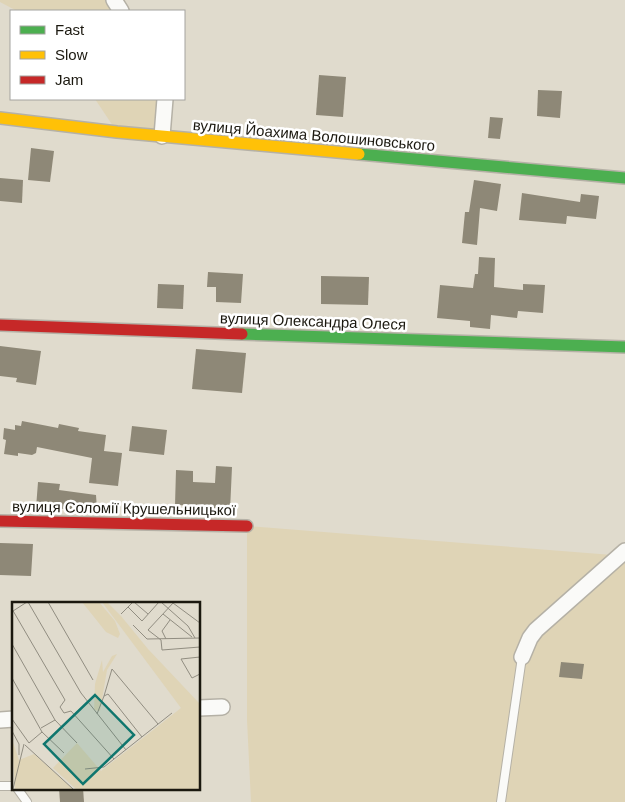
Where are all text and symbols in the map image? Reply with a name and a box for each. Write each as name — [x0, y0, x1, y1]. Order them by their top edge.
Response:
legend — [10, 10, 185, 100]
text: Fast — [55, 21, 85, 38]
text: Slow — [55, 46, 88, 63]
text: Jam — [55, 71, 83, 88]
street label: вулиця Йоахима Волошиновського — [192, 116, 436, 154]
street label: вулиця Олександра Олеся — [220, 309, 406, 333]
street label: вулиця Соломії Крушельницької — [12, 498, 237, 518]
inset map — [12, 602, 200, 790]

